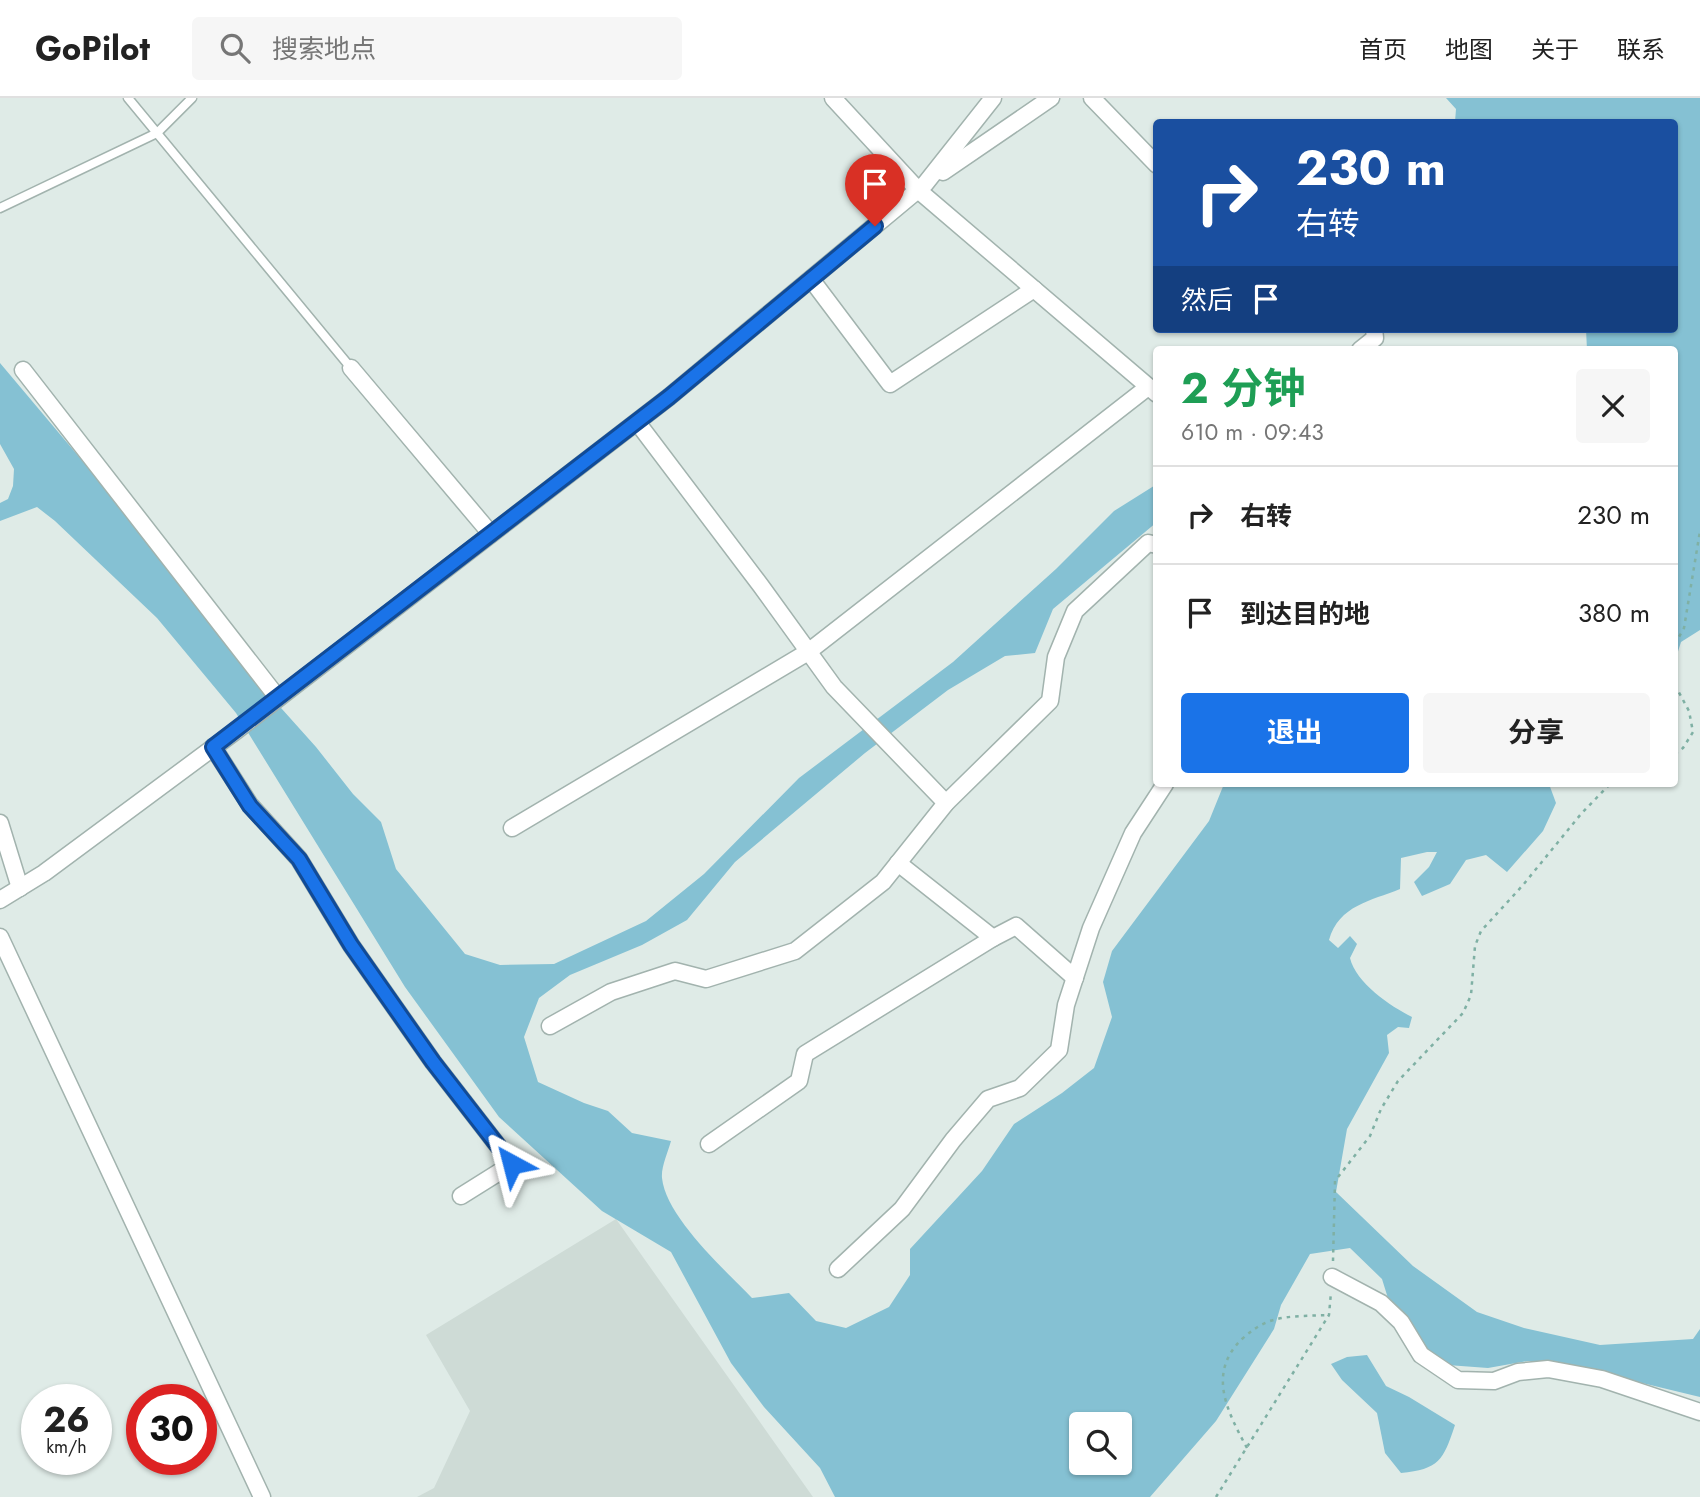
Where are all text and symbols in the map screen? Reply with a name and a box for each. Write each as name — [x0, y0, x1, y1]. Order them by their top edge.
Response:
search box — [192, 17, 682, 80]
text: GoPilot — [35, 25, 150, 72]
icon: search — [216, 29, 254, 67]
text: 搜索地点 — [272, 30, 376, 68]
text: 首页 — [1359, 32, 1407, 67]
text: 地图 — [1445, 32, 1493, 67]
text: 关于 — [1531, 32, 1579, 67]
text: 联系 — [1617, 32, 1665, 67]
text: 230 m — [1296, 133, 1446, 203]
icon: right — [1181, 147, 1272, 238]
pin — [845, 154, 905, 226]
icon: arrive — [856, 165, 894, 203]
text: 右转 — [1296, 201, 1360, 247]
icon: arrive — [1247, 280, 1285, 318]
text: 然后 — [1181, 281, 1233, 319]
text: 2 分钟 — [1181, 358, 1305, 419]
button: close — [1576, 369, 1650, 443]
text: 610 m · 09:43 — [1181, 415, 1324, 449]
icon: right — [1181, 496, 1219, 534]
text: 230 m — [1577, 496, 1650, 534]
text: 右转 — [1240, 497, 1292, 535]
icon: arrive — [1181, 594, 1219, 632]
text: 380 m — [1578, 594, 1650, 632]
text: 到达目的地 — [1240, 595, 1370, 633]
button: 退出 — [1181, 693, 1409, 773]
button: 分享 — [1423, 693, 1650, 773]
position arrow — [475, 1127, 549, 1201]
speed limit sign: 30 — [126, 1384, 217, 1475]
text: 26 — [43, 1395, 90, 1445]
map controls — [1069, 1412, 1132, 1475]
button: search — [1069, 1412, 1132, 1475]
text: km/h — [46, 1434, 87, 1460]

